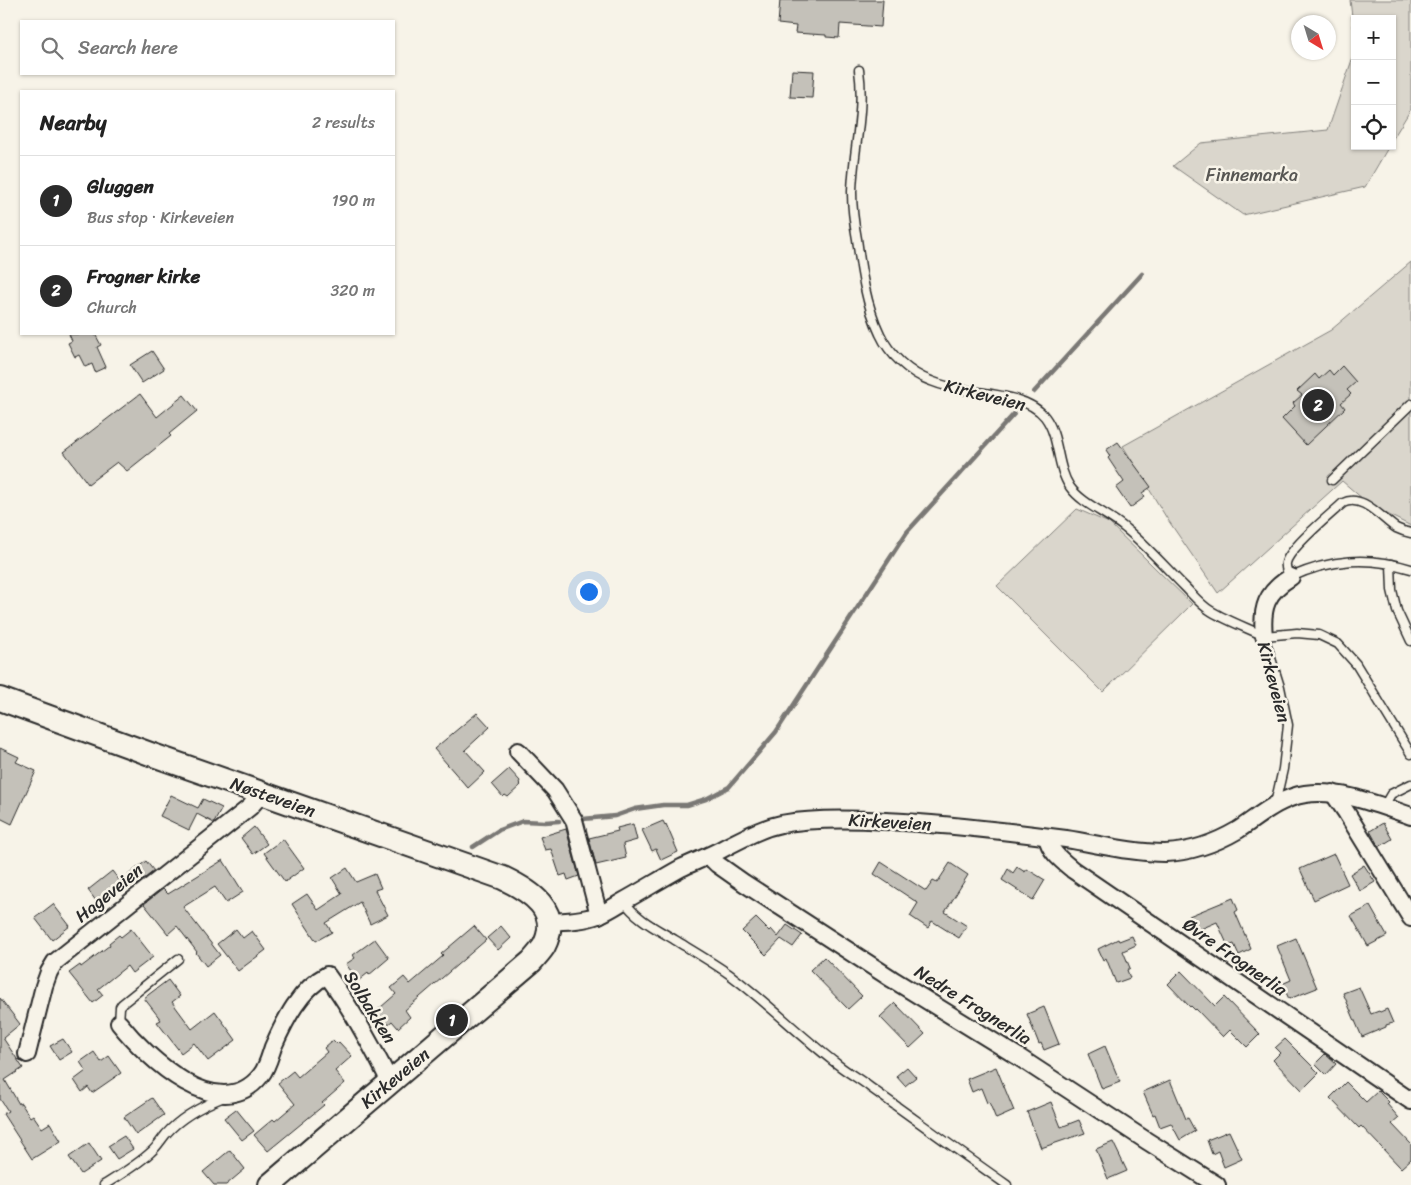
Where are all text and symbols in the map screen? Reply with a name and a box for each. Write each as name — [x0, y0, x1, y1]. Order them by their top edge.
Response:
north arrow — [1291, 15, 1336, 60]
map controls — [1351, 15, 1396, 150]
button: + — [1351, 15, 1396, 60]
search box — [20, 20, 395, 75]
text: Search here — [78, 31, 178, 64]
icon: search — [38, 34, 66, 62]
button: − — [1351, 60, 1396, 105]
text: Nearby — [40, 104, 106, 142]
button: locate — [1351, 105, 1396, 150]
text: 2 results — [312, 108, 375, 137]
park label: Finnemarka — [1206, 159, 1298, 191]
text: Gluggen — [87, 170, 154, 203]
text: 1 — [53, 186, 59, 215]
text: 190 m — [332, 186, 375, 215]
text: Bus stop · Kirkeveien — [87, 203, 234, 232]
text: Frogner kirke — [87, 260, 200, 293]
text: 2 — [51, 276, 61, 305]
text: 320 m — [330, 276, 375, 305]
text: Church — [87, 293, 137, 322]
street label: Kirkeveien — [941, 369, 1029, 421]
pin: 2 — [1302, 386, 1334, 424]
your location — [576, 579, 602, 605]
street label: Kirkeveien — [1248, 638, 1300, 727]
street label: Nøsteveien — [226, 767, 320, 827]
street label: Kirkeveien — [848, 804, 933, 840]
street label: Hageveien — [67, 855, 151, 931]
street label: Øvre Frognerlia — [1176, 909, 1295, 1006]
street label: Nedre Frognerlia — [908, 956, 1038, 1054]
street label: Solbakken — [335, 964, 405, 1050]
pin: 1 — [436, 1001, 468, 1039]
street label: Kirkeveien — [353, 1039, 437, 1117]

